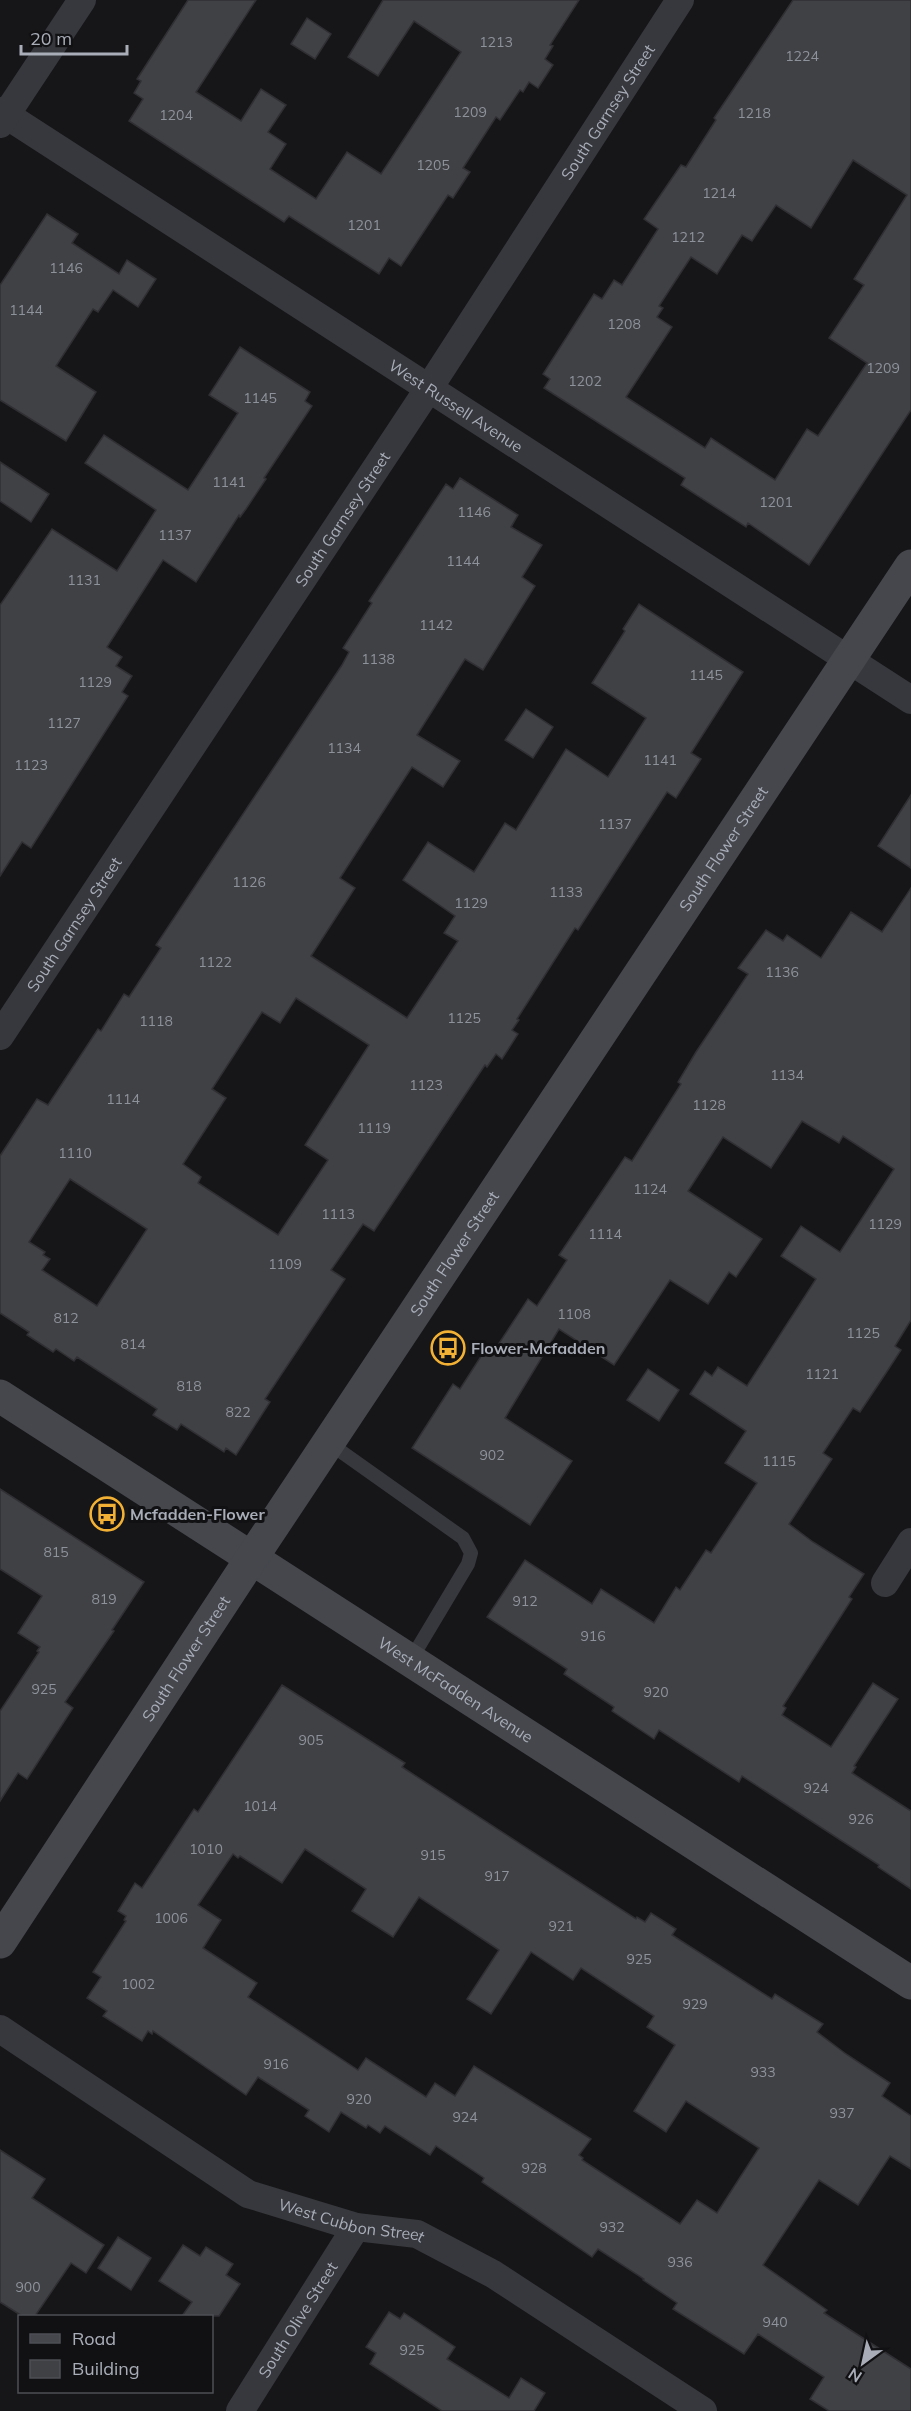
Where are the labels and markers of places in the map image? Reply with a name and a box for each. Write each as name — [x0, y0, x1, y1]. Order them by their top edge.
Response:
bus stop icon: Flower-Mcfadden — [430, 1330, 466, 1366]
place label: Flower-Mcfadden — [471, 1338, 605, 1358]
bus stop icon: Mcfadden-Flower — [89, 1496, 125, 1532]
place label: Mcfadden-Flower — [130, 1504, 265, 1524]

